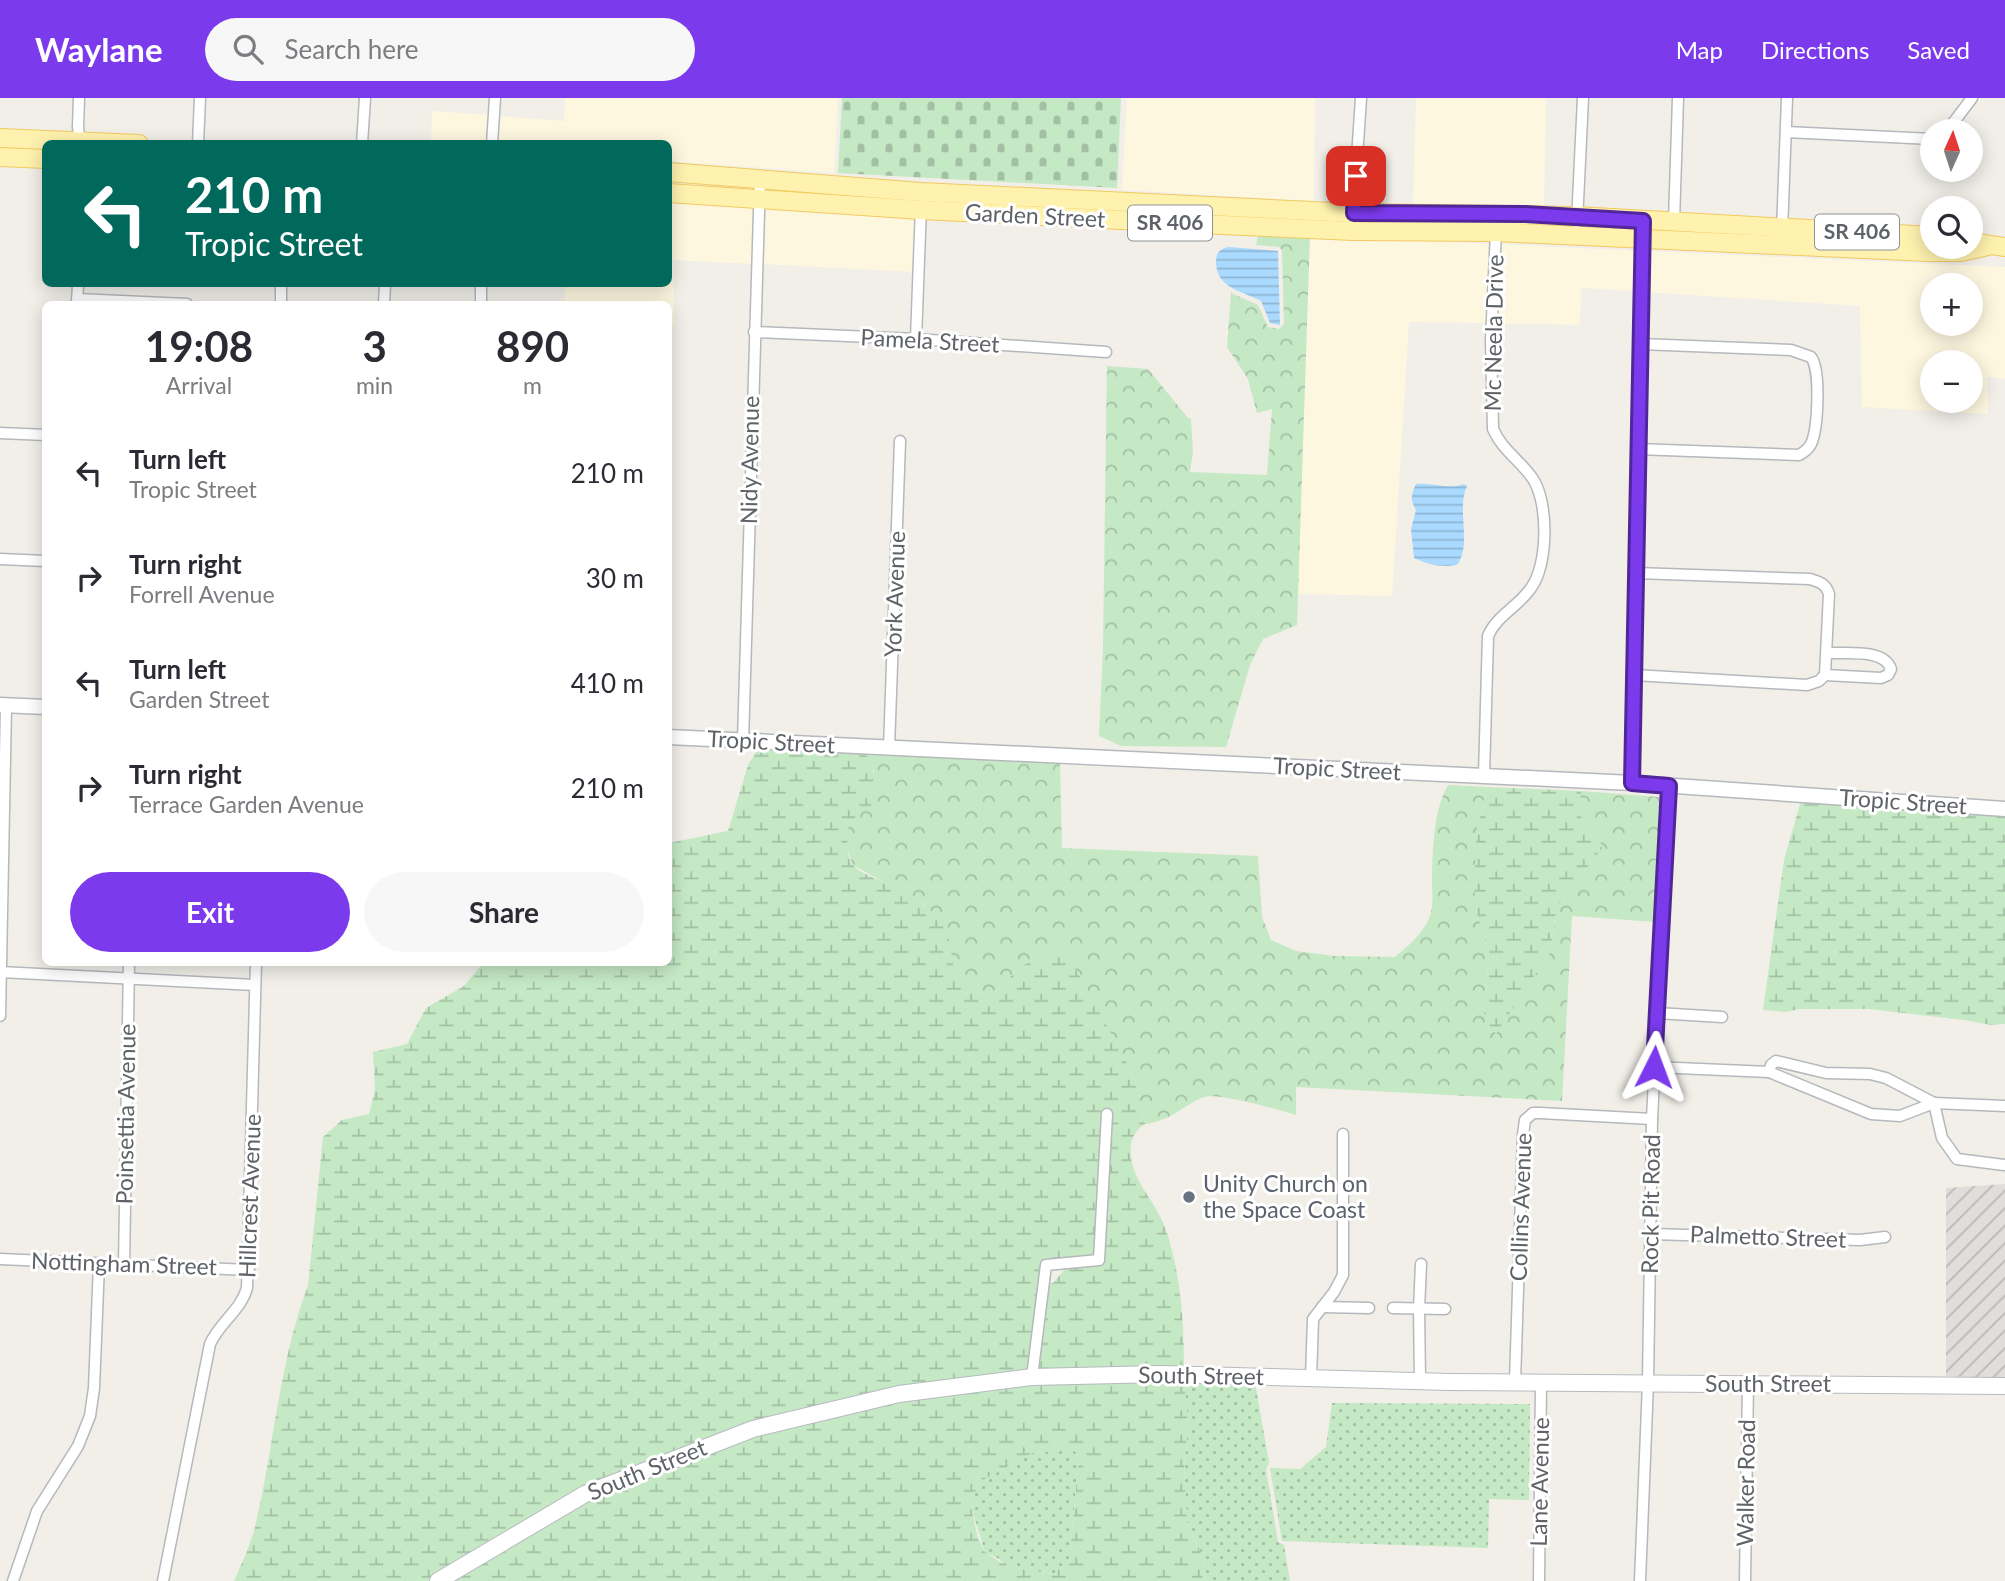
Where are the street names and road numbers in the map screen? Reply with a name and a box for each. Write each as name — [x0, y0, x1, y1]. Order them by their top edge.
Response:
street label: Garden Street — [964, 197, 1107, 233]
road number: SR 406 — [1128, 206, 1212, 240]
road number: SR 406 — [1815, 214, 1899, 250]
street label: Mc Neela Drive — [1478, 254, 1508, 412]
street label: Pamela Street — [860, 322, 1001, 358]
street label: Nidy Avenue — [734, 396, 764, 524]
street label: York Avenue — [878, 530, 910, 658]
street label: Tropic Street — [706, 724, 836, 758]
street label: Tropic Street — [1272, 751, 1402, 785]
street label: Tropic Street — [1838, 783, 1969, 819]
street label: Poinsettia Avenue — [109, 1023, 141, 1205]
street label: Hillcrest Avenue — [232, 1113, 266, 1279]
street label: Collins Avenue — [1503, 1132, 1537, 1282]
street label: Rock Pit Road — [1635, 1134, 1665, 1274]
street label: Palmetto Street — [1689, 1219, 1847, 1253]
street label: Nottingham Street — [31, 1246, 218, 1280]
street label: South Street — [1138, 1360, 1265, 1390]
street label: South Street — [1705, 1369, 1832, 1397]
street label: Lane Avenue — [1524, 1417, 1554, 1547]
street label: Walker Road — [1730, 1419, 1760, 1547]
street label: South Street — [583, 1432, 711, 1506]

